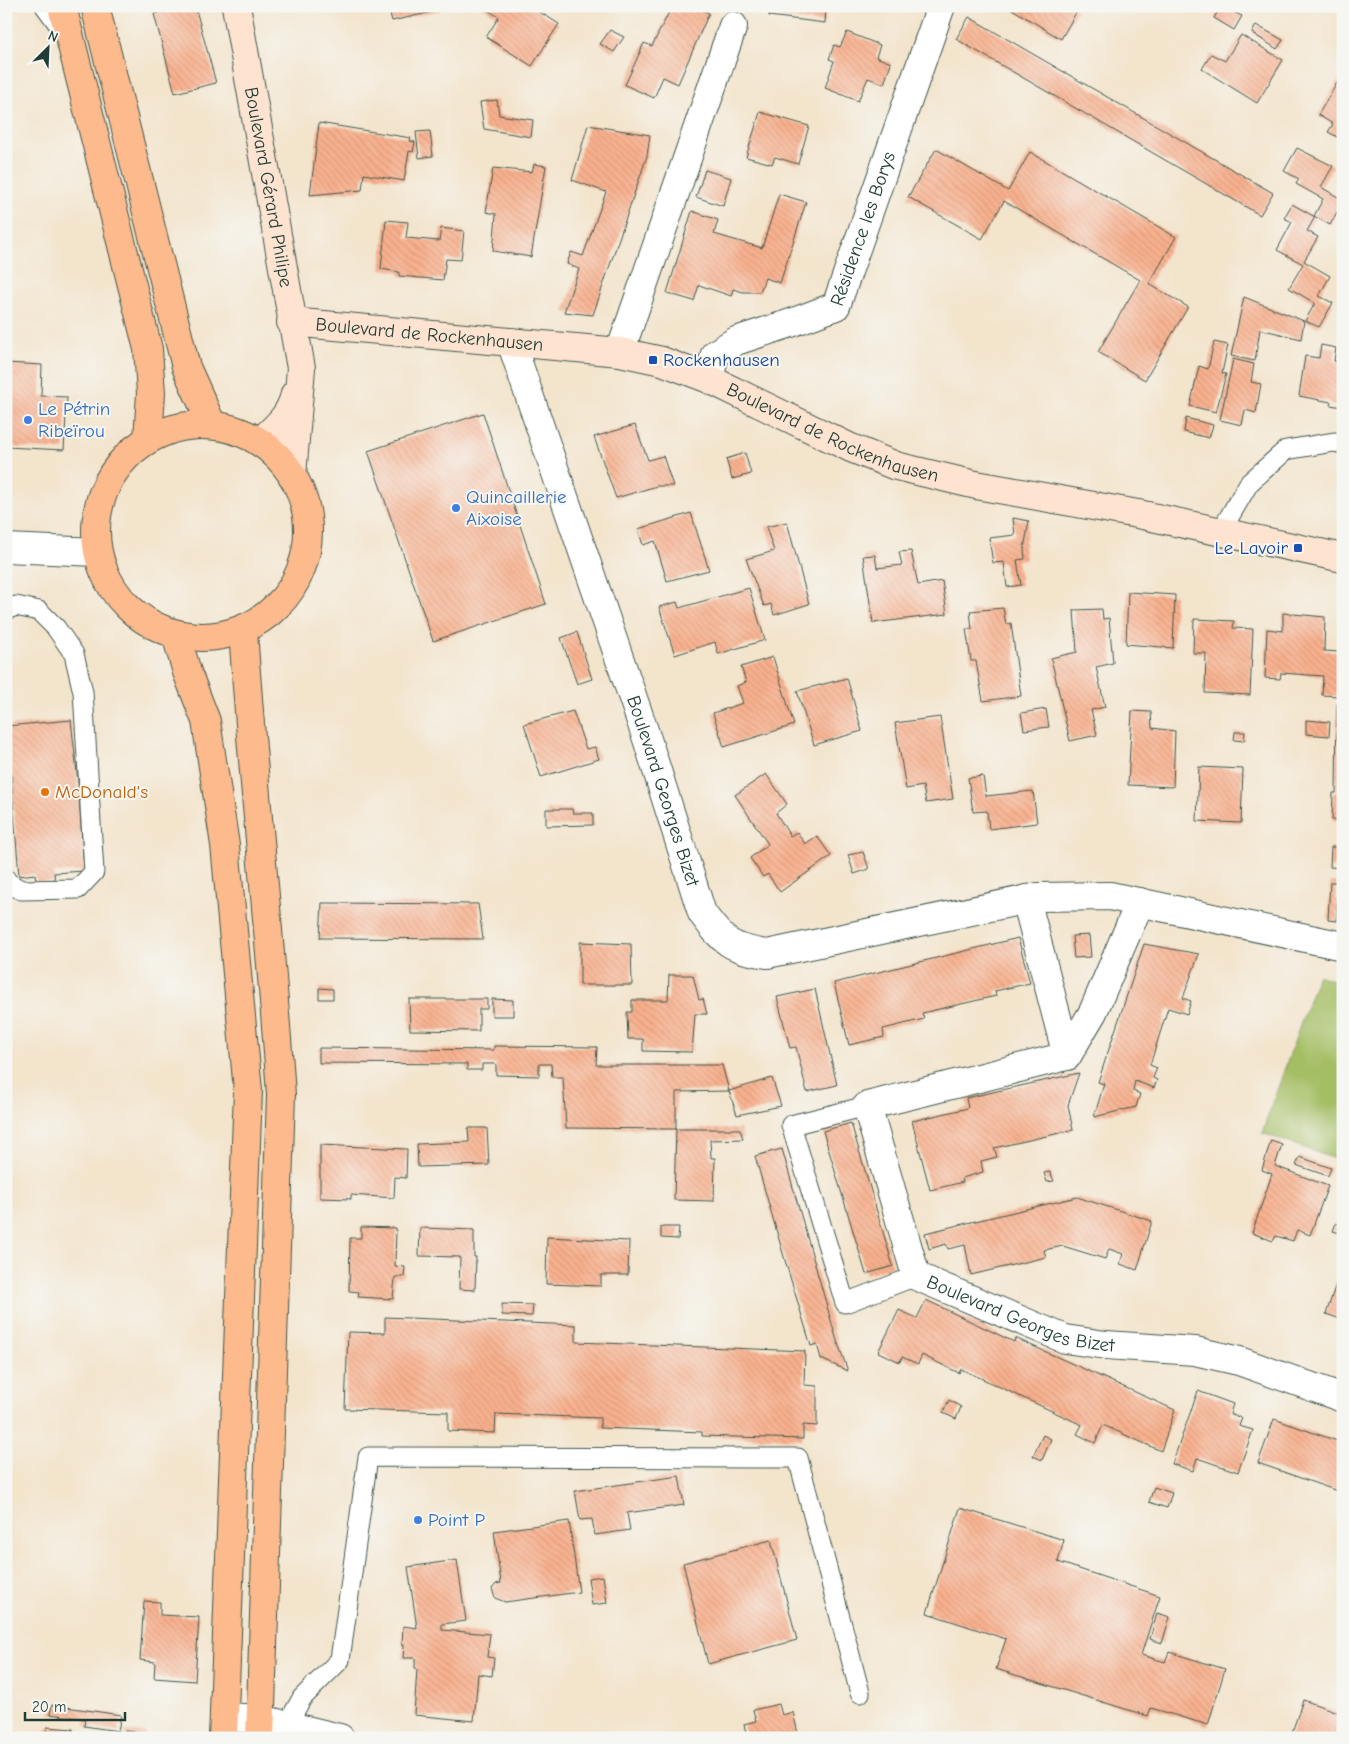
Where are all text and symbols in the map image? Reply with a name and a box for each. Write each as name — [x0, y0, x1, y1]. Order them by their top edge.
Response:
north arrow — [22, 22, 72, 72]
text: N — [45, 27, 61, 46]
street label: Boulevard Gérard Philipe — [240, 85, 297, 289]
street label: Résidence les Borys — [826, 149, 900, 309]
street label: Boulevard de Rockenhausen — [314, 313, 544, 356]
place label: Rockenhausen — [663, 349, 780, 371]
marker: Rockenhausen — [647, 354, 659, 366]
street label: Boulevard de Rockenhausen — [723, 378, 941, 487]
place label: Le Pétrin Ribeïrou — [38, 398, 110, 442]
marker: Le Pétrin Ribeïrou — [22, 414, 34, 426]
place label: Quincaillerie Aixoise — [466, 486, 566, 530]
marker: Quincaillerie Aixoise — [450, 502, 462, 514]
place label: Le Lavoir — [1215, 537, 1288, 559]
marker: Le Lavoir — [1292, 542, 1304, 554]
street label: Boulevard Georges Bizet — [622, 693, 704, 890]
place label: McDonald's — [55, 781, 148, 803]
marker: McDonald's — [39, 786, 51, 798]
street label: Boulevard Georges Bizet — [923, 1271, 1116, 1357]
place label: Point P — [428, 1509, 485, 1531]
marker: Point P — [412, 1514, 424, 1526]
scale bar — [25, 1689, 125, 1721]
text: 20 m — [32, 1698, 66, 1716]

